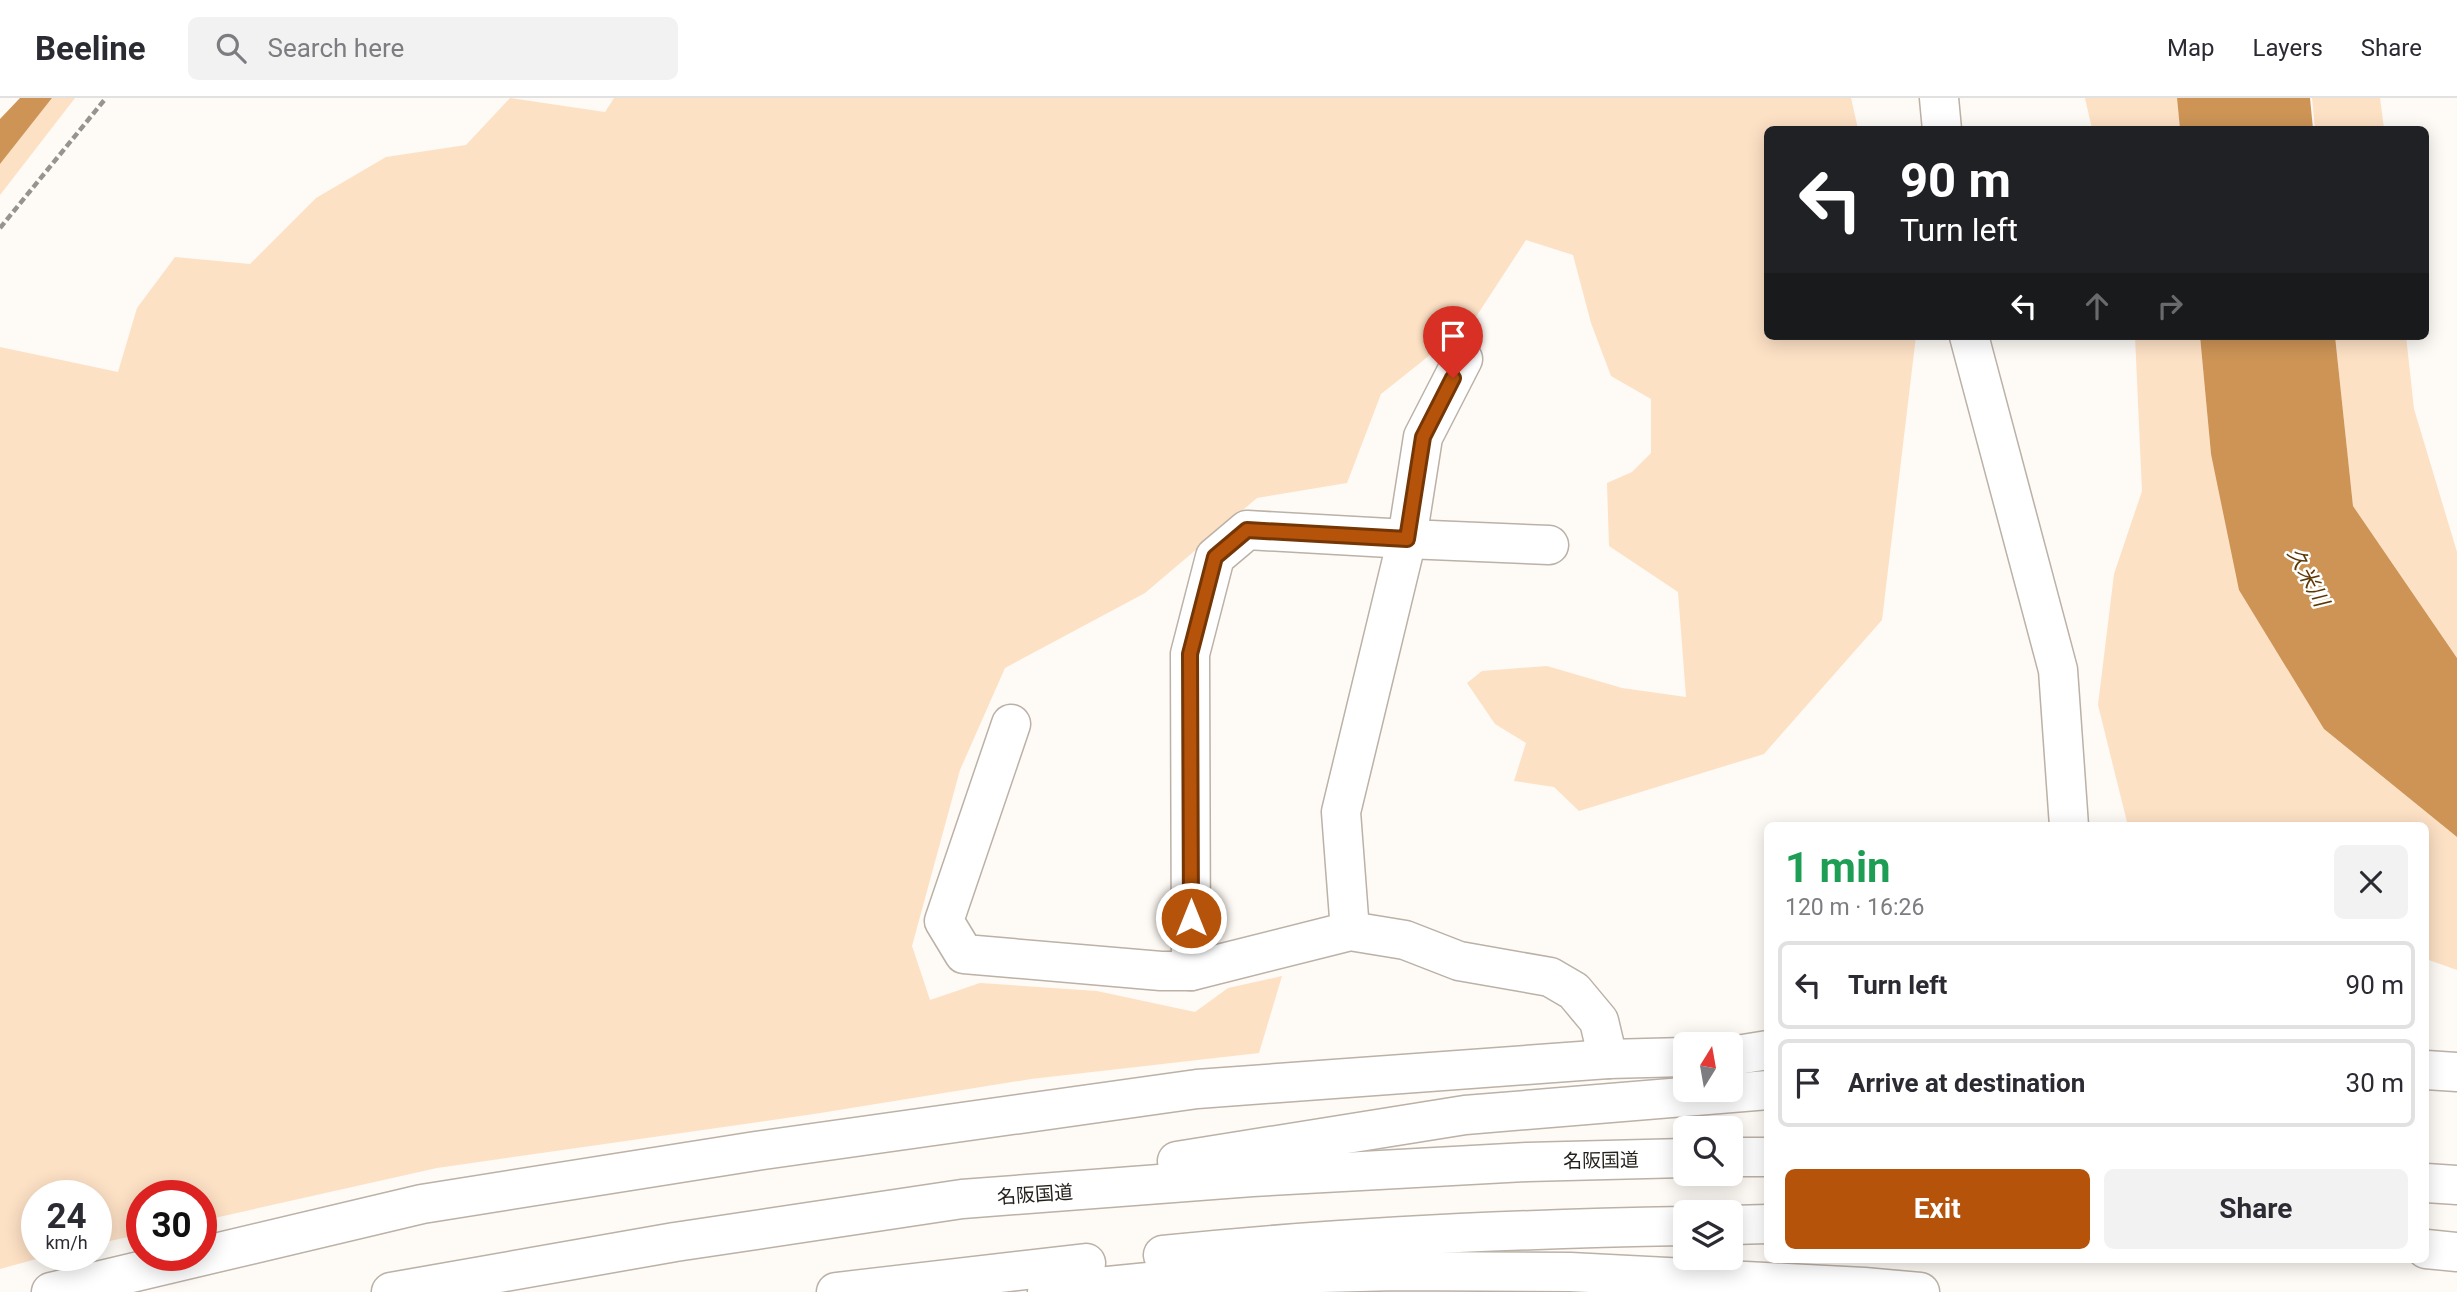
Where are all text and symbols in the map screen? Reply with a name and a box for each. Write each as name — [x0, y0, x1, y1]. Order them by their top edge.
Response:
search box — [188, 17, 678, 80]
text: Beeline — [35, 29, 146, 68]
icon: search — [212, 29, 250, 67]
text: Search here — [268, 33, 404, 63]
text: Map — [2167, 34, 2215, 62]
text: Layers — [2253, 34, 2323, 62]
text: Share — [2361, 34, 2422, 62]
text: 90 m — [1900, 152, 2011, 209]
icon: left — [1785, 154, 1876, 245]
text: Turn left — [1900, 211, 2018, 249]
icon: left — [2005, 287, 2043, 325]
icon: ahead — [2078, 287, 2116, 325]
icon: right — [2151, 287, 2189, 325]
pin — [1423, 306, 1483, 378]
icon: arrive — [1434, 317, 1472, 355]
water label: 久米川 — [2283, 544, 2334, 612]
text: 1 min — [1785, 843, 1891, 892]
button: close — [2334, 845, 2408, 919]
position arrow — [1154, 881, 1228, 955]
text: 120 m · 16:26 — [1785, 894, 1924, 921]
icon: left — [1789, 966, 1827, 1004]
text: Turn left — [1848, 970, 1947, 1000]
text: 90 m — [2346, 970, 2404, 1000]
north arrow — [1673, 1032, 1743, 1102]
map controls — [1673, 1032, 1743, 1270]
icon: arrive — [1789, 1064, 1827, 1102]
text: Arrive at destination — [1848, 1068, 2085, 1098]
text: 30 m — [2346, 1068, 2404, 1098]
button: search — [1673, 1116, 1743, 1186]
street label: 名阪国道 — [1563, 1148, 1639, 1173]
button: Exit — [1785, 1169, 2090, 1249]
button: Share — [2104, 1169, 2408, 1249]
speed limit sign: 30 — [126, 1180, 217, 1271]
street label: 名阪国道 — [996, 1180, 1074, 1209]
text: 24 — [46, 1196, 87, 1237]
button: layers — [1673, 1200, 1743, 1270]
text: km/h — [45, 1232, 88, 1253]

